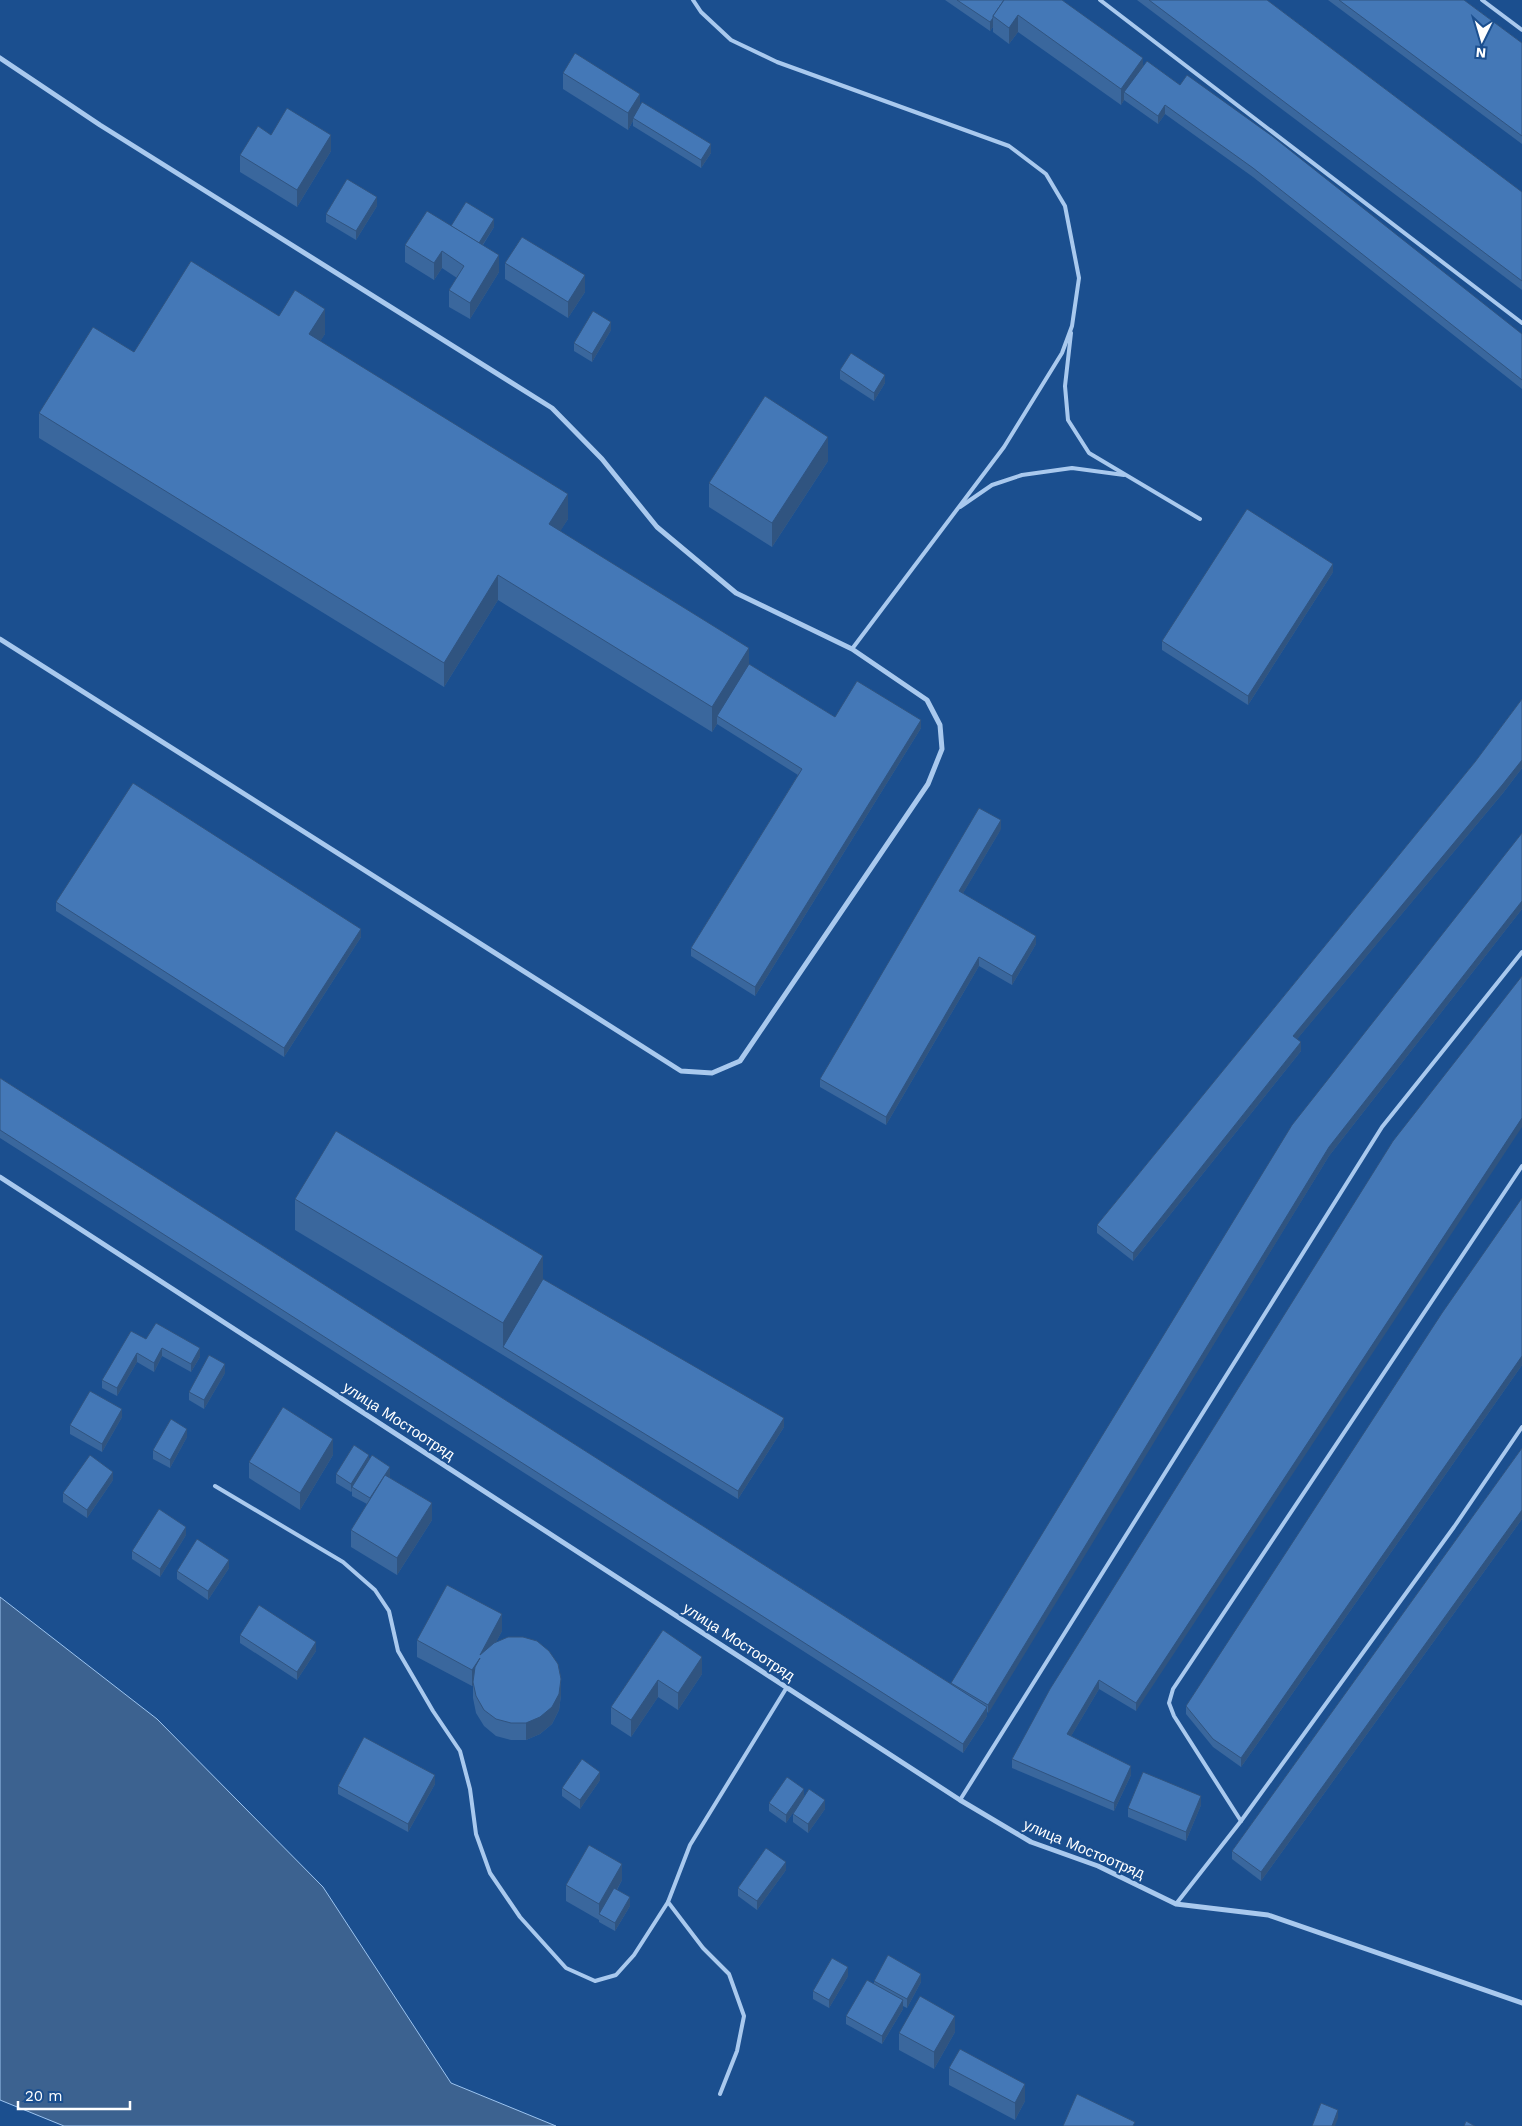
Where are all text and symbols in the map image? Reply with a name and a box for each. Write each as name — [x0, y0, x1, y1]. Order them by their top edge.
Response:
north arrow — [1457, 15, 1507, 65]
text: N — [1475, 45, 1487, 61]
street label: улица Мостоотряд — [340, 1378, 459, 1464]
street label: улица Мостоотряд — [680, 1599, 799, 1685]
street label: улица Мостоотряд — [1021, 1815, 1147, 1883]
scale bar — [18, 2078, 130, 2110]
text: 20 m — [25, 2087, 63, 2105]

